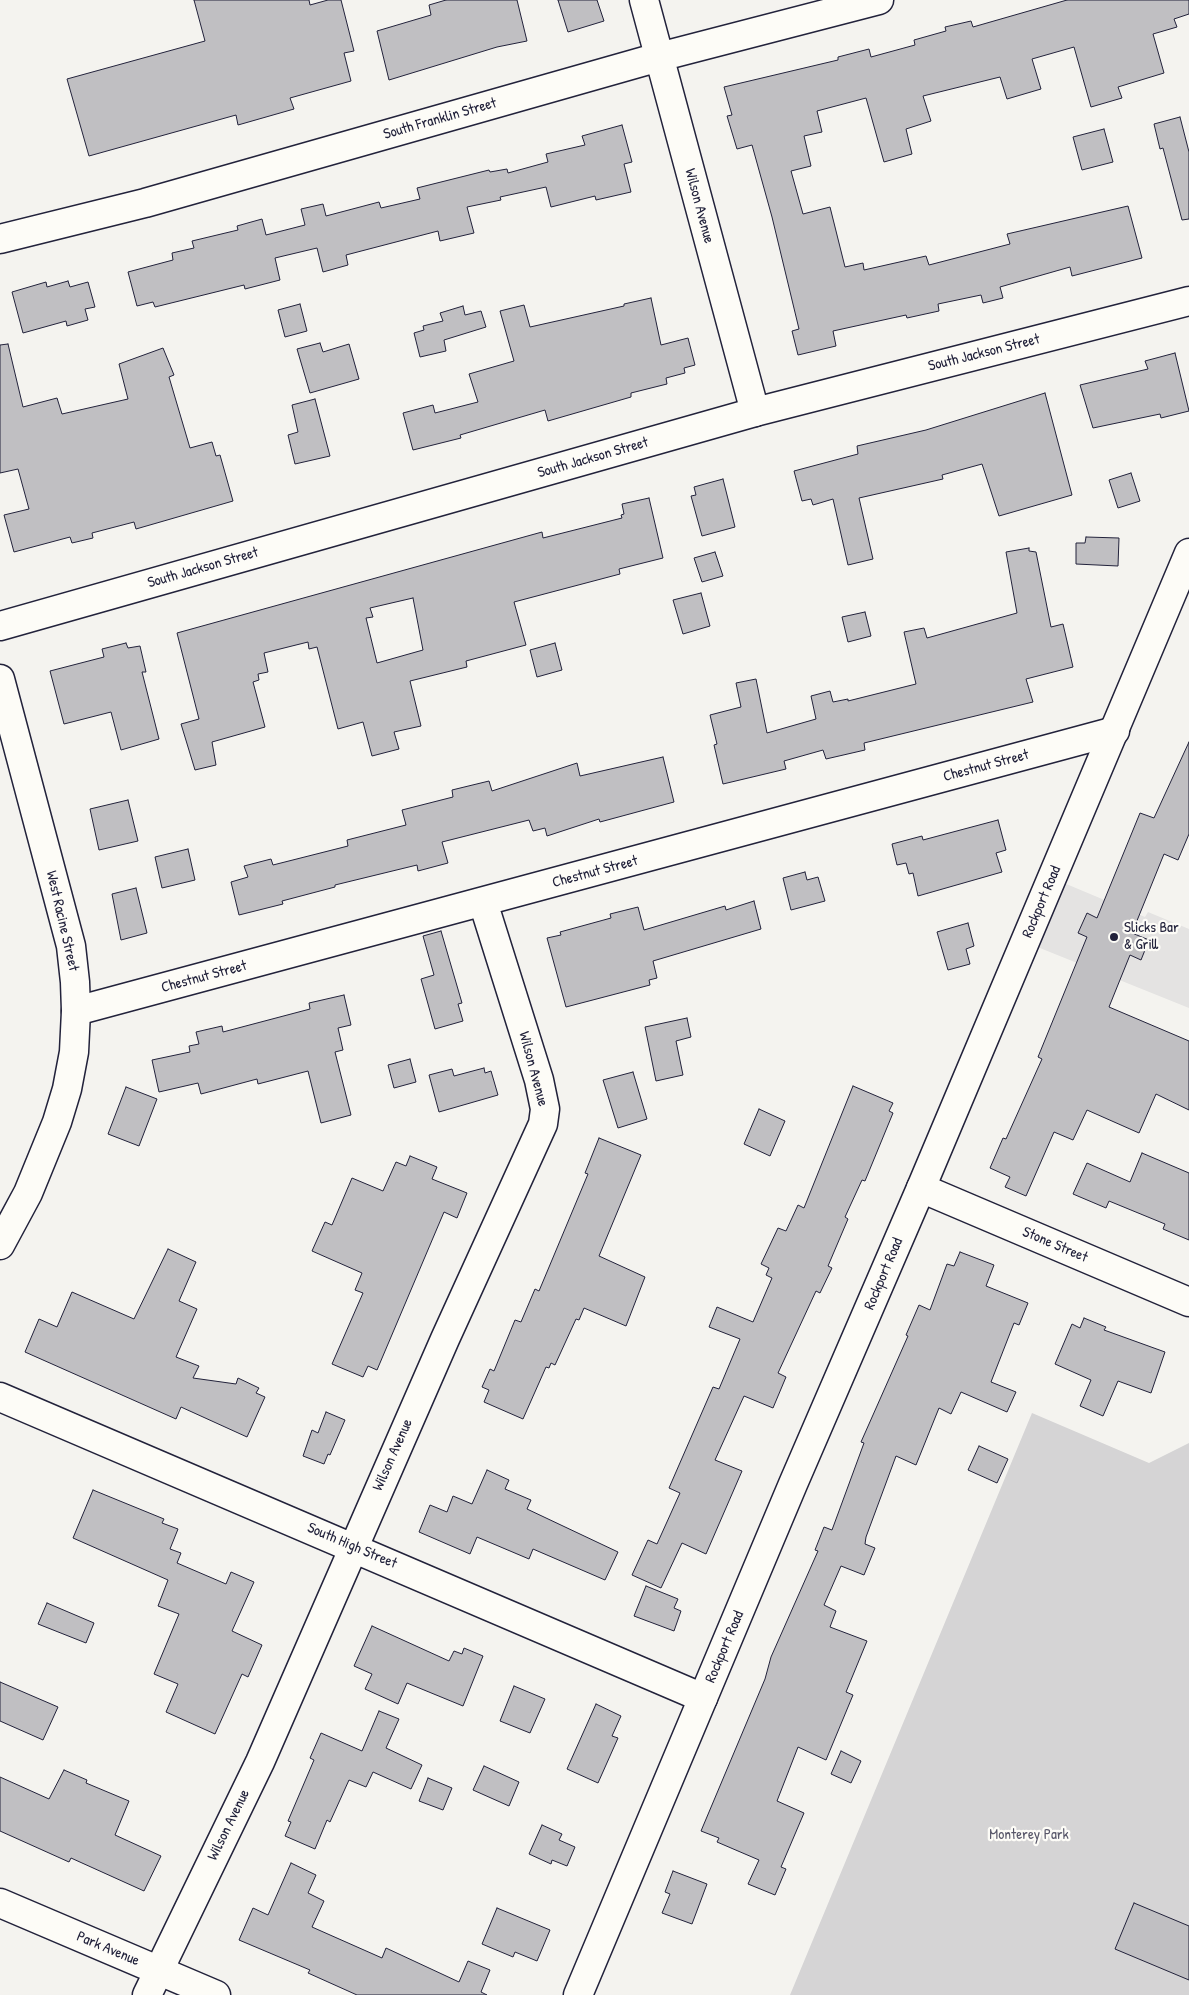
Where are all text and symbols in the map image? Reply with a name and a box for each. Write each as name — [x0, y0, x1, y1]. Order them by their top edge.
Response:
street label: South Franklin Street — [381, 94, 499, 144]
street label: Wilson Avenue — [680, 167, 718, 245]
street label: South Jackson Street — [926, 330, 1042, 376]
street label: South Jackson Street — [536, 434, 650, 482]
street label: South Jackson Street — [146, 544, 260, 592]
street label: Chestnut Street — [941, 746, 1031, 786]
street label: Chestnut Street — [550, 852, 640, 892]
street label: Rockport Road — [1019, 863, 1065, 941]
street label: West Racine Street — [42, 869, 82, 973]
place label: Slicks Bar & Grill — [1124, 919, 1179, 954]
marker: Slicks Bar & Grill — [1108, 931, 1120, 943]
street label: Chestnut Street — [159, 957, 249, 997]
street label: Wilson Avenue — [514, 1030, 552, 1108]
street label: Stone Street — [1020, 1223, 1090, 1267]
street label: Rockport Road — [861, 1235, 907, 1313]
street label: Wilson Avenue — [369, 1416, 417, 1494]
street label: South High Street — [304, 1519, 400, 1573]
street label: Rockport Road — [702, 1608, 748, 1686]
street label: Wilson Avenue — [204, 1787, 254, 1863]
park label: Monterey Park — [989, 1826, 1069, 1844]
street label: Park Avenue — [74, 1928, 142, 1970]

